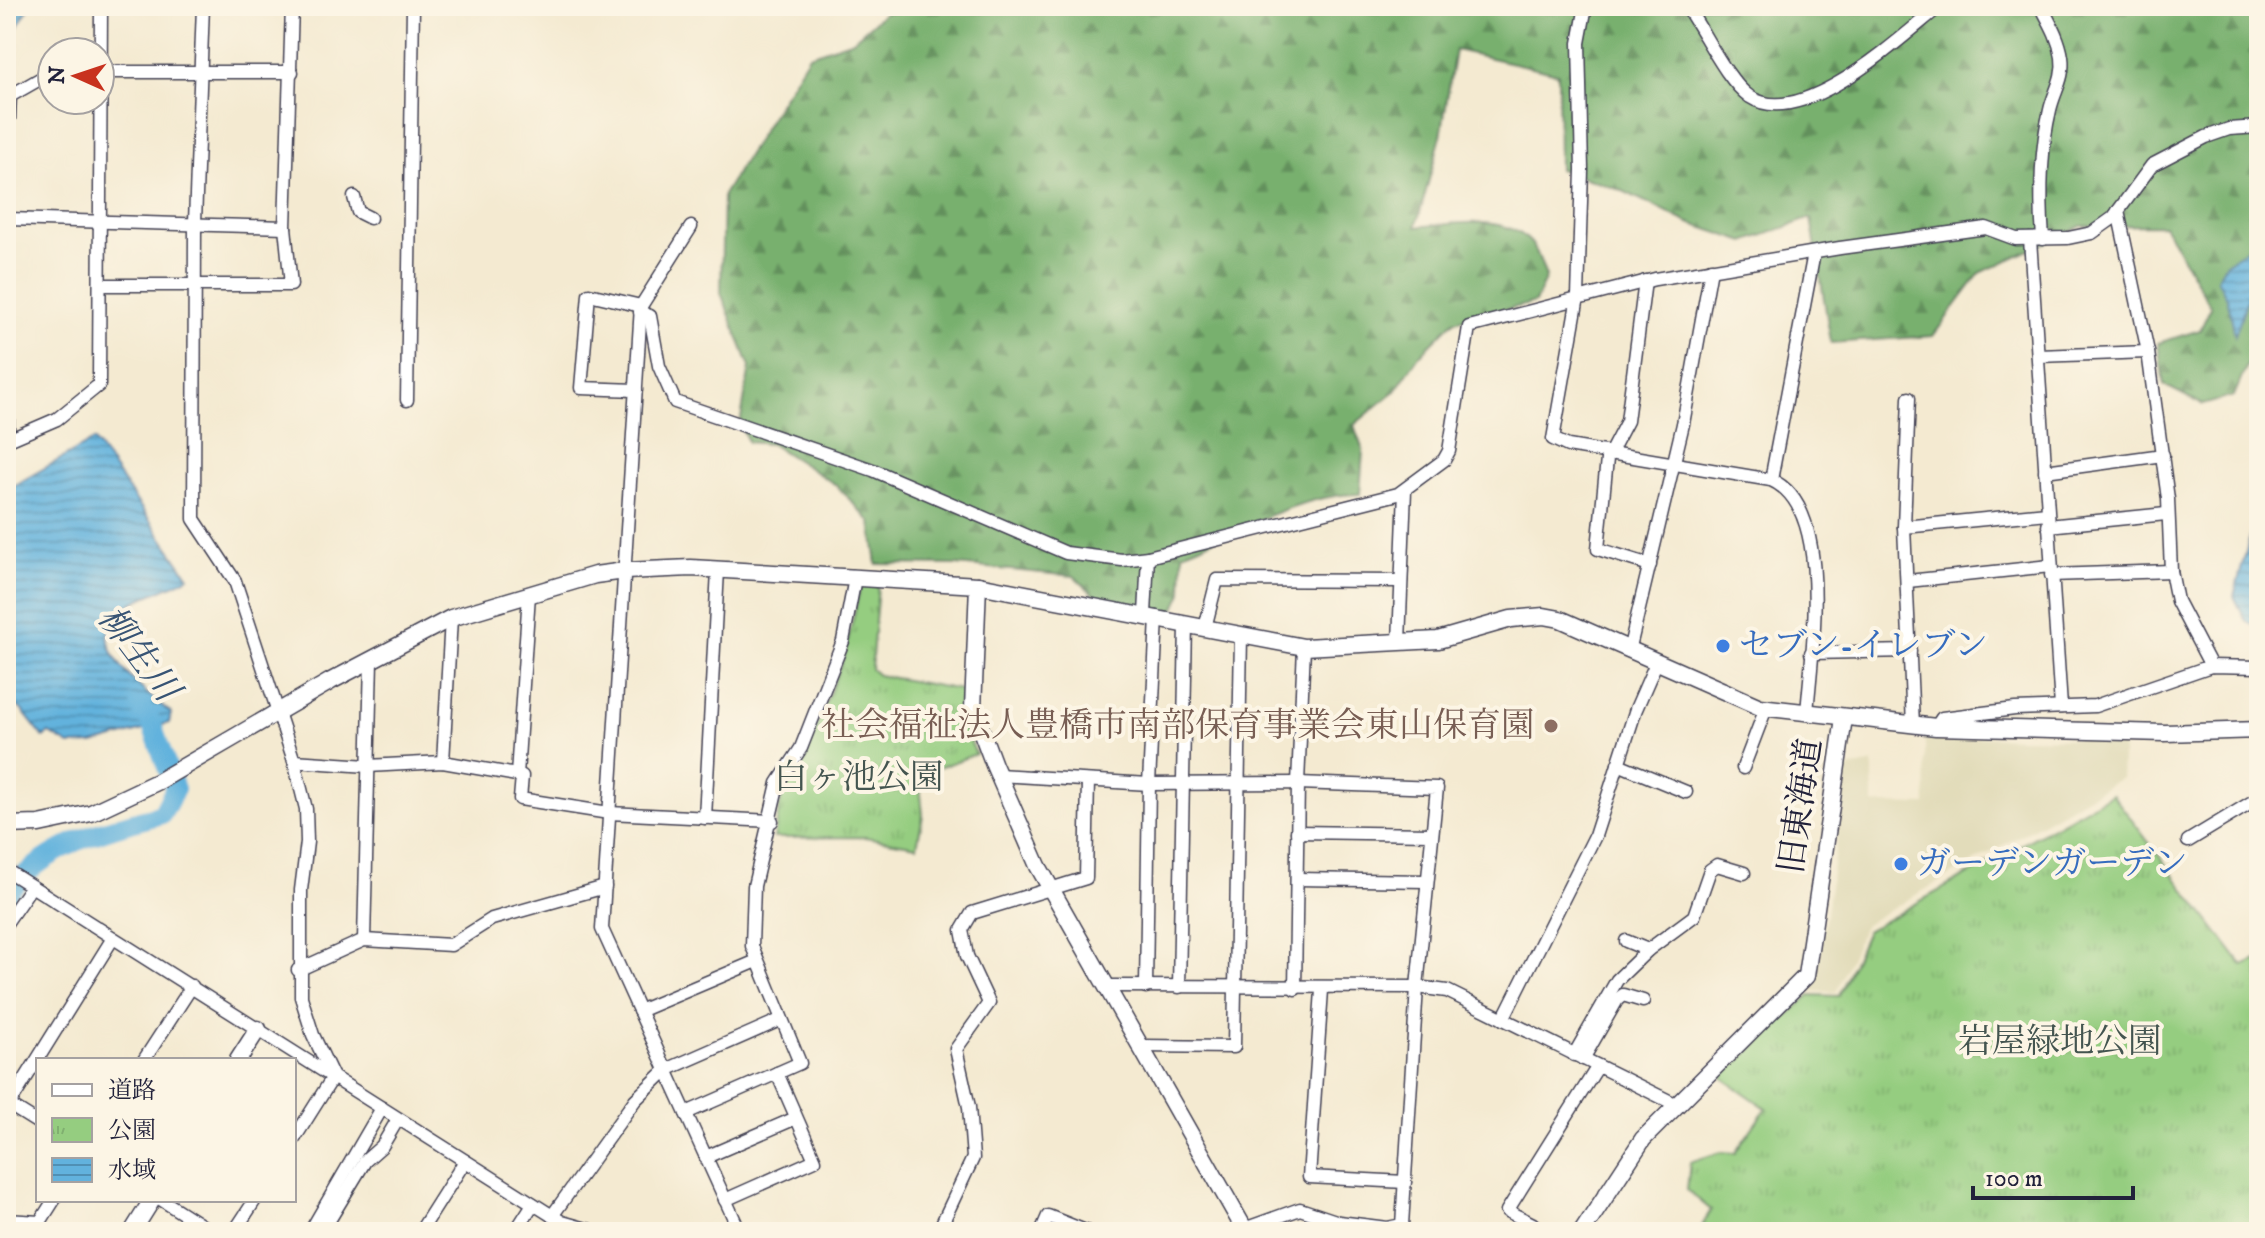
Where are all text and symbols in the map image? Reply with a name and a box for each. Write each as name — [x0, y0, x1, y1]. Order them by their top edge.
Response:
north arrow — [36, 36, 116, 116]
text: N — [44, 65, 71, 85]
water label: 柳生川 — [88, 597, 191, 714]
place label: セブン-イレブン — [1739, 625, 1988, 667]
marker: セブン-イレブン — [1714, 637, 1732, 655]
place label: 社会福祉法人豊橋市南部保育事業会東山保育園 — [821, 705, 1535, 747]
marker: 社会福祉法人豊橋市南部保育事業会東山保育園 — [1542, 717, 1560, 735]
street label: 旧東海道 — [1771, 736, 1831, 876]
park label: 白ヶ池公園 — [774, 757, 944, 799]
place label: ガーデンガーデン — [1917, 843, 2188, 885]
marker: ガーデンガーデン — [1892, 855, 1910, 873]
park label: 岩屋緑地公園 — [1958, 1021, 2162, 1063]
legend — [36, 1058, 296, 1202]
text: 道路 — [108, 1076, 156, 1106]
text: 公園 — [108, 1116, 156, 1146]
scale bar — [1973, 1150, 2133, 1200]
text: 水域 — [108, 1156, 156, 1186]
text: 100 m — [1985, 1164, 2043, 1194]

